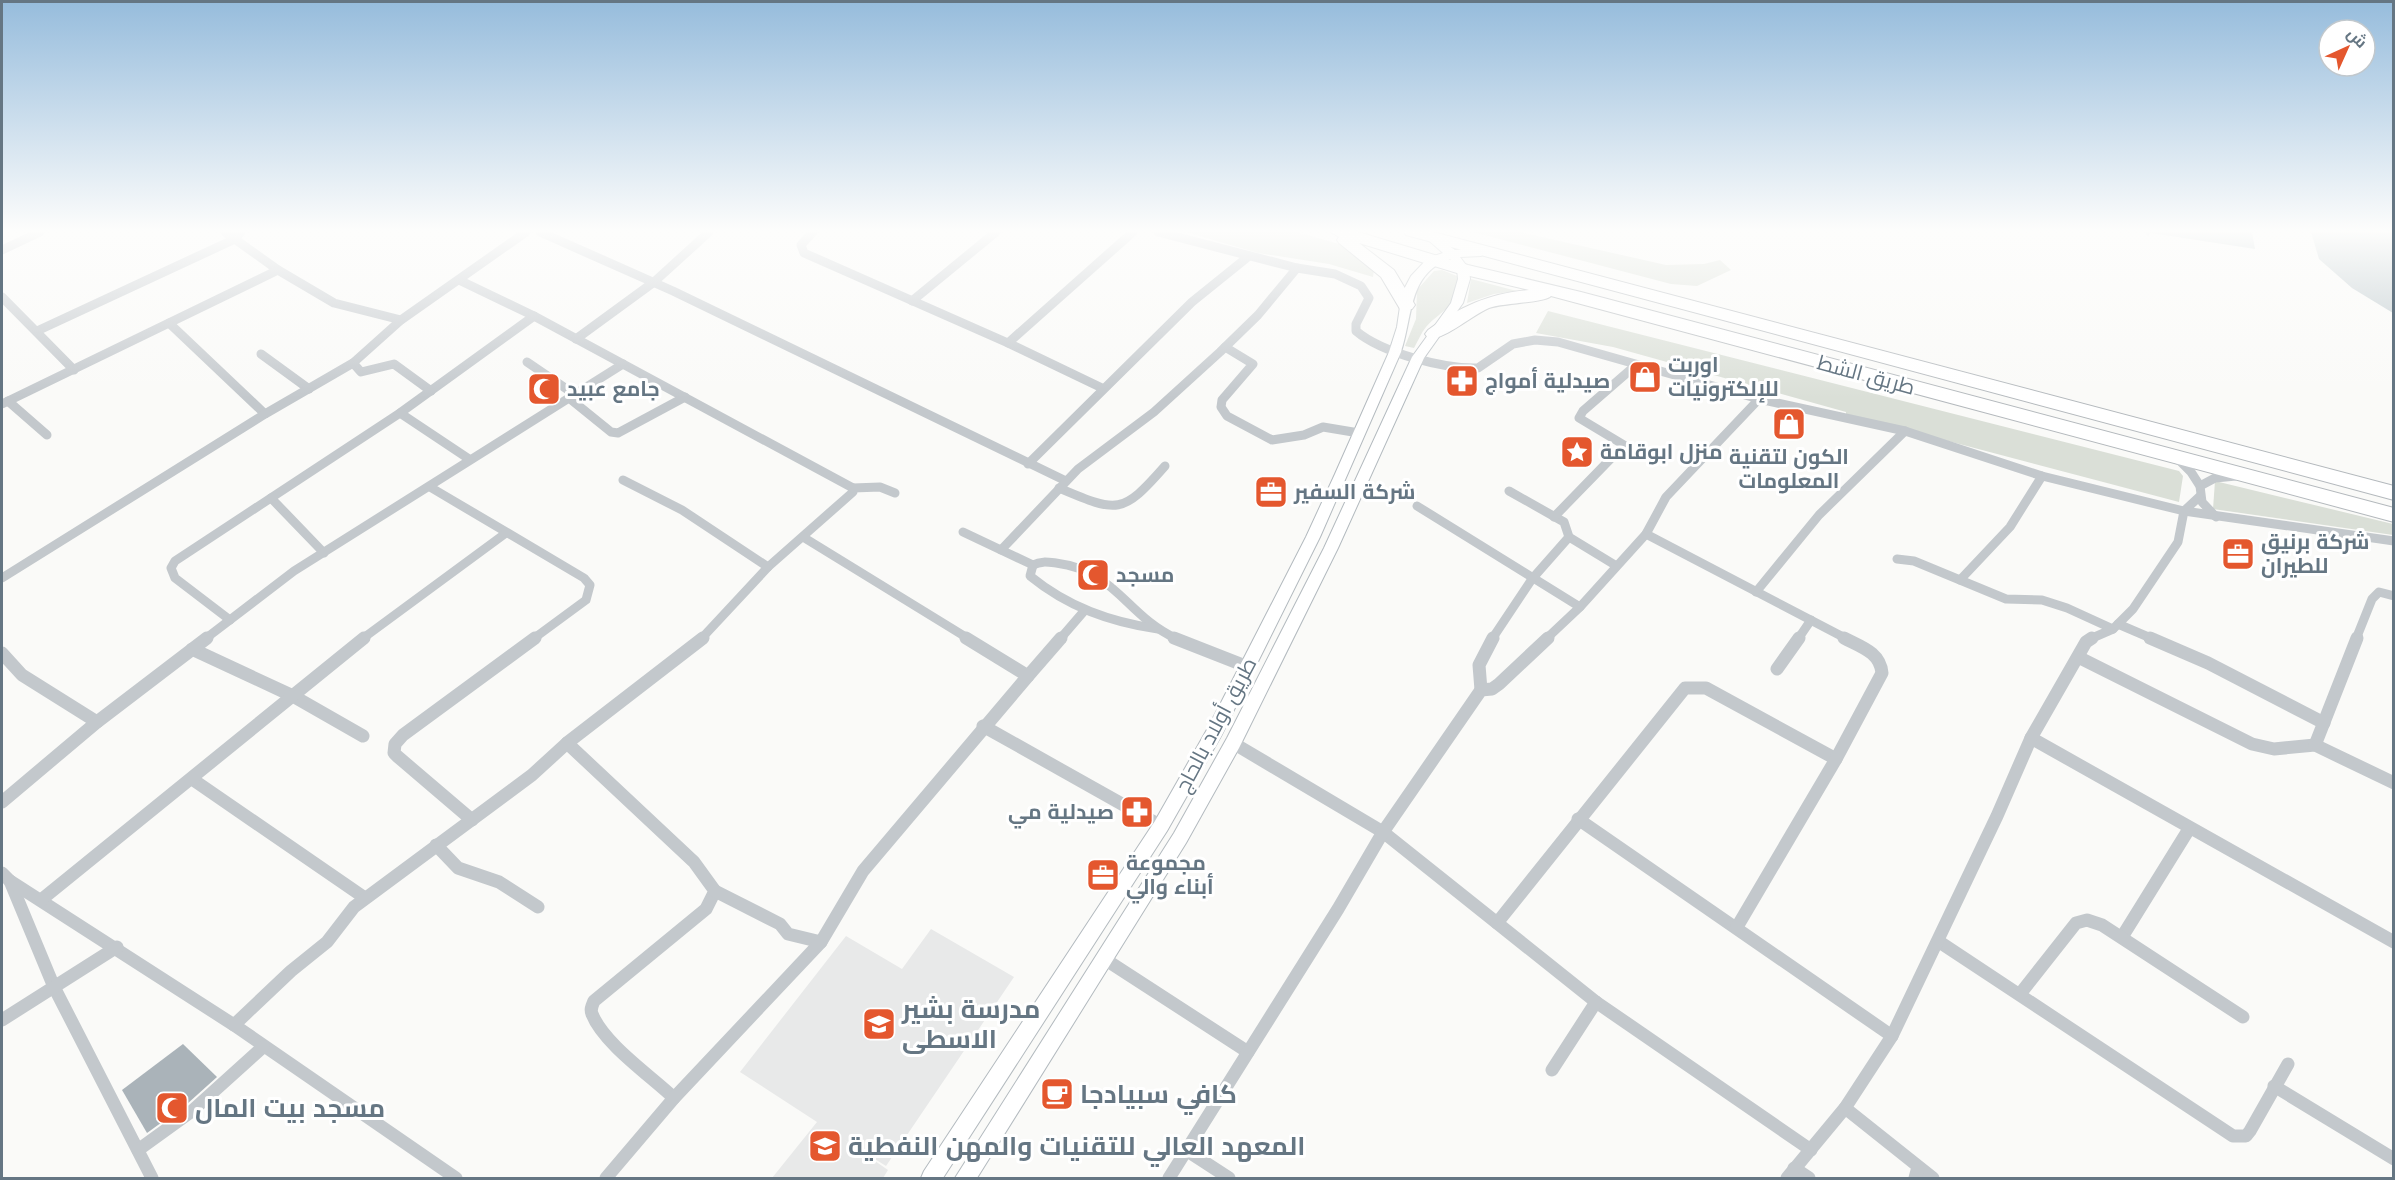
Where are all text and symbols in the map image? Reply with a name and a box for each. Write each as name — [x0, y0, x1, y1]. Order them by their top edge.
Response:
north arrow — [2317, 18, 2377, 78]
text: ش — [2343, 23, 2372, 52]
street label: طريق الشط — [1814, 349, 1918, 400]
place label: اوربت للإلكترونيات — [1668, 351, 1779, 403]
shop icon: اوربت للإلكترونيات — [1627, 359, 1663, 395]
pharmacy icon: صيدلية أمواج — [1444, 363, 1480, 399]
place label: صيدلية أمواج — [1485, 367, 1610, 395]
mosque icon: جامع عبيد — [526, 371, 562, 407]
place label: جامع عبيد — [567, 375, 660, 403]
shop icon: الكون لتقنية المعلومات — [1771, 406, 1807, 442]
place icon: منزل ابوقامة — [1559, 434, 1595, 470]
place label: منزل ابوقامة — [1600, 438, 1723, 465]
place label: الكون لتقنية المعلومات — [1729, 443, 1849, 494]
office icon: شركة السفير — [1253, 474, 1289, 510]
place label: شركة السفير — [1293, 478, 1415, 504]
place label: شركة برنيق للطيران — [2261, 528, 2370, 578]
office icon: شركة برنيق للطيران — [2220, 536, 2256, 572]
mosque icon: مسجد — [1075, 557, 1111, 593]
place label: مسجد — [1116, 561, 1174, 587]
street label: طريق أولاد بالحاج — [1169, 653, 1263, 797]
pharmacy icon: صيدلية مي — [1119, 794, 1155, 830]
place label: صيدلية مي — [1008, 798, 1114, 829]
place label: مجموعة أبناء والي — [1126, 849, 1214, 904]
office icon: مجموعة أبناء والي — [1085, 857, 1121, 893]
place label: مدرسة بشير الاسطى — [901, 992, 1040, 1055]
school or university icon: مدرسة بشير الاسطى — [861, 1006, 897, 1042]
cafe icon: كافي سبيادجا — [1039, 1076, 1075, 1112]
place label: كافي سبيادجا — [1080, 1077, 1237, 1115]
mosque icon: مسجد بيت المال — [154, 1090, 190, 1126]
place label: مسجد بيت المال — [195, 1091, 385, 1124]
school or university icon: المعهد العالي للتقنيات والمهن النفطية — [807, 1128, 843, 1164]
place label: المعهد العالي للتقنيات والمهن النفطية — [848, 1129, 1305, 1167]

